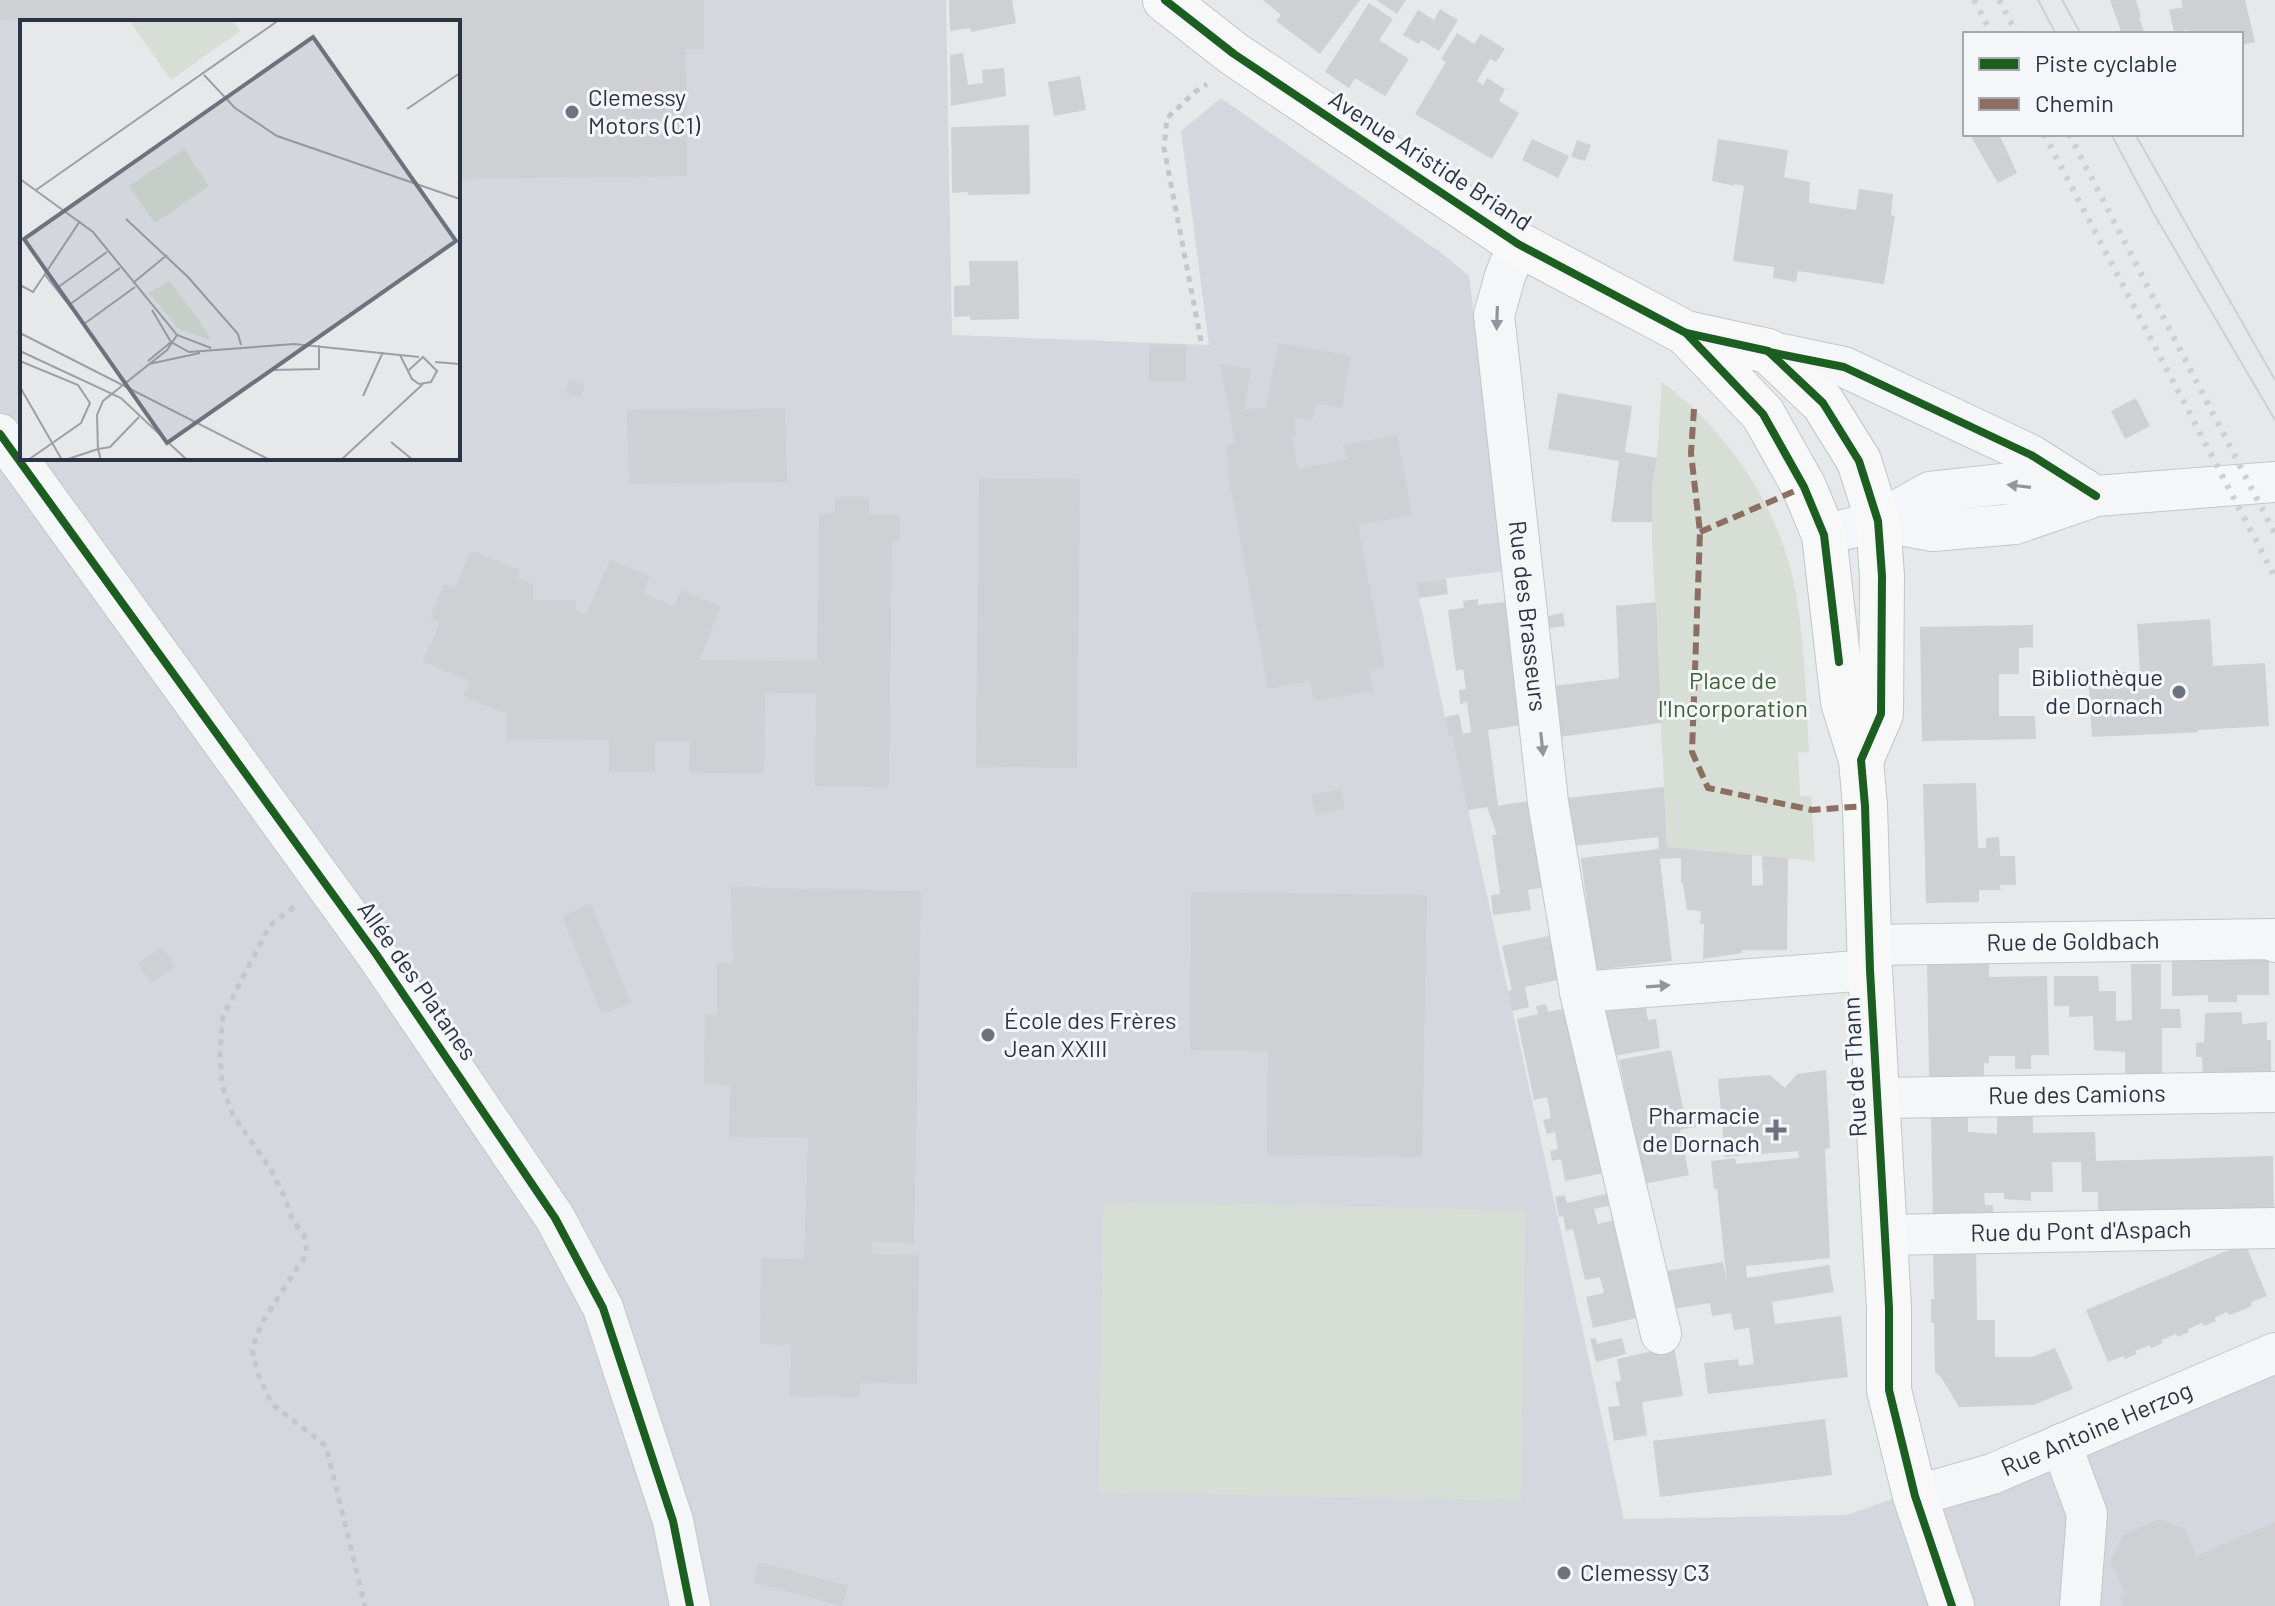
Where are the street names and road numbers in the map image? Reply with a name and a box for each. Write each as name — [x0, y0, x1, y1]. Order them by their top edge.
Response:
street label: Avenue Aristide Briand — [1324, 83, 1538, 236]
street label: Rue des Brasseurs — [1504, 519, 1554, 713]
street label: Allée des Platanes — [352, 895, 484, 1065]
street label: Rue de Goldbach — [1986, 925, 2160, 956]
street label: Rue de Thann — [1835, 996, 1872, 1138]
street label: Rue des Camions — [1988, 1078, 2166, 1109]
street label: Rue du Pont d'Aspach — [1970, 1213, 2192, 1246]
street label: Rue Antoine Herzog — [1996, 1374, 2196, 1481]

